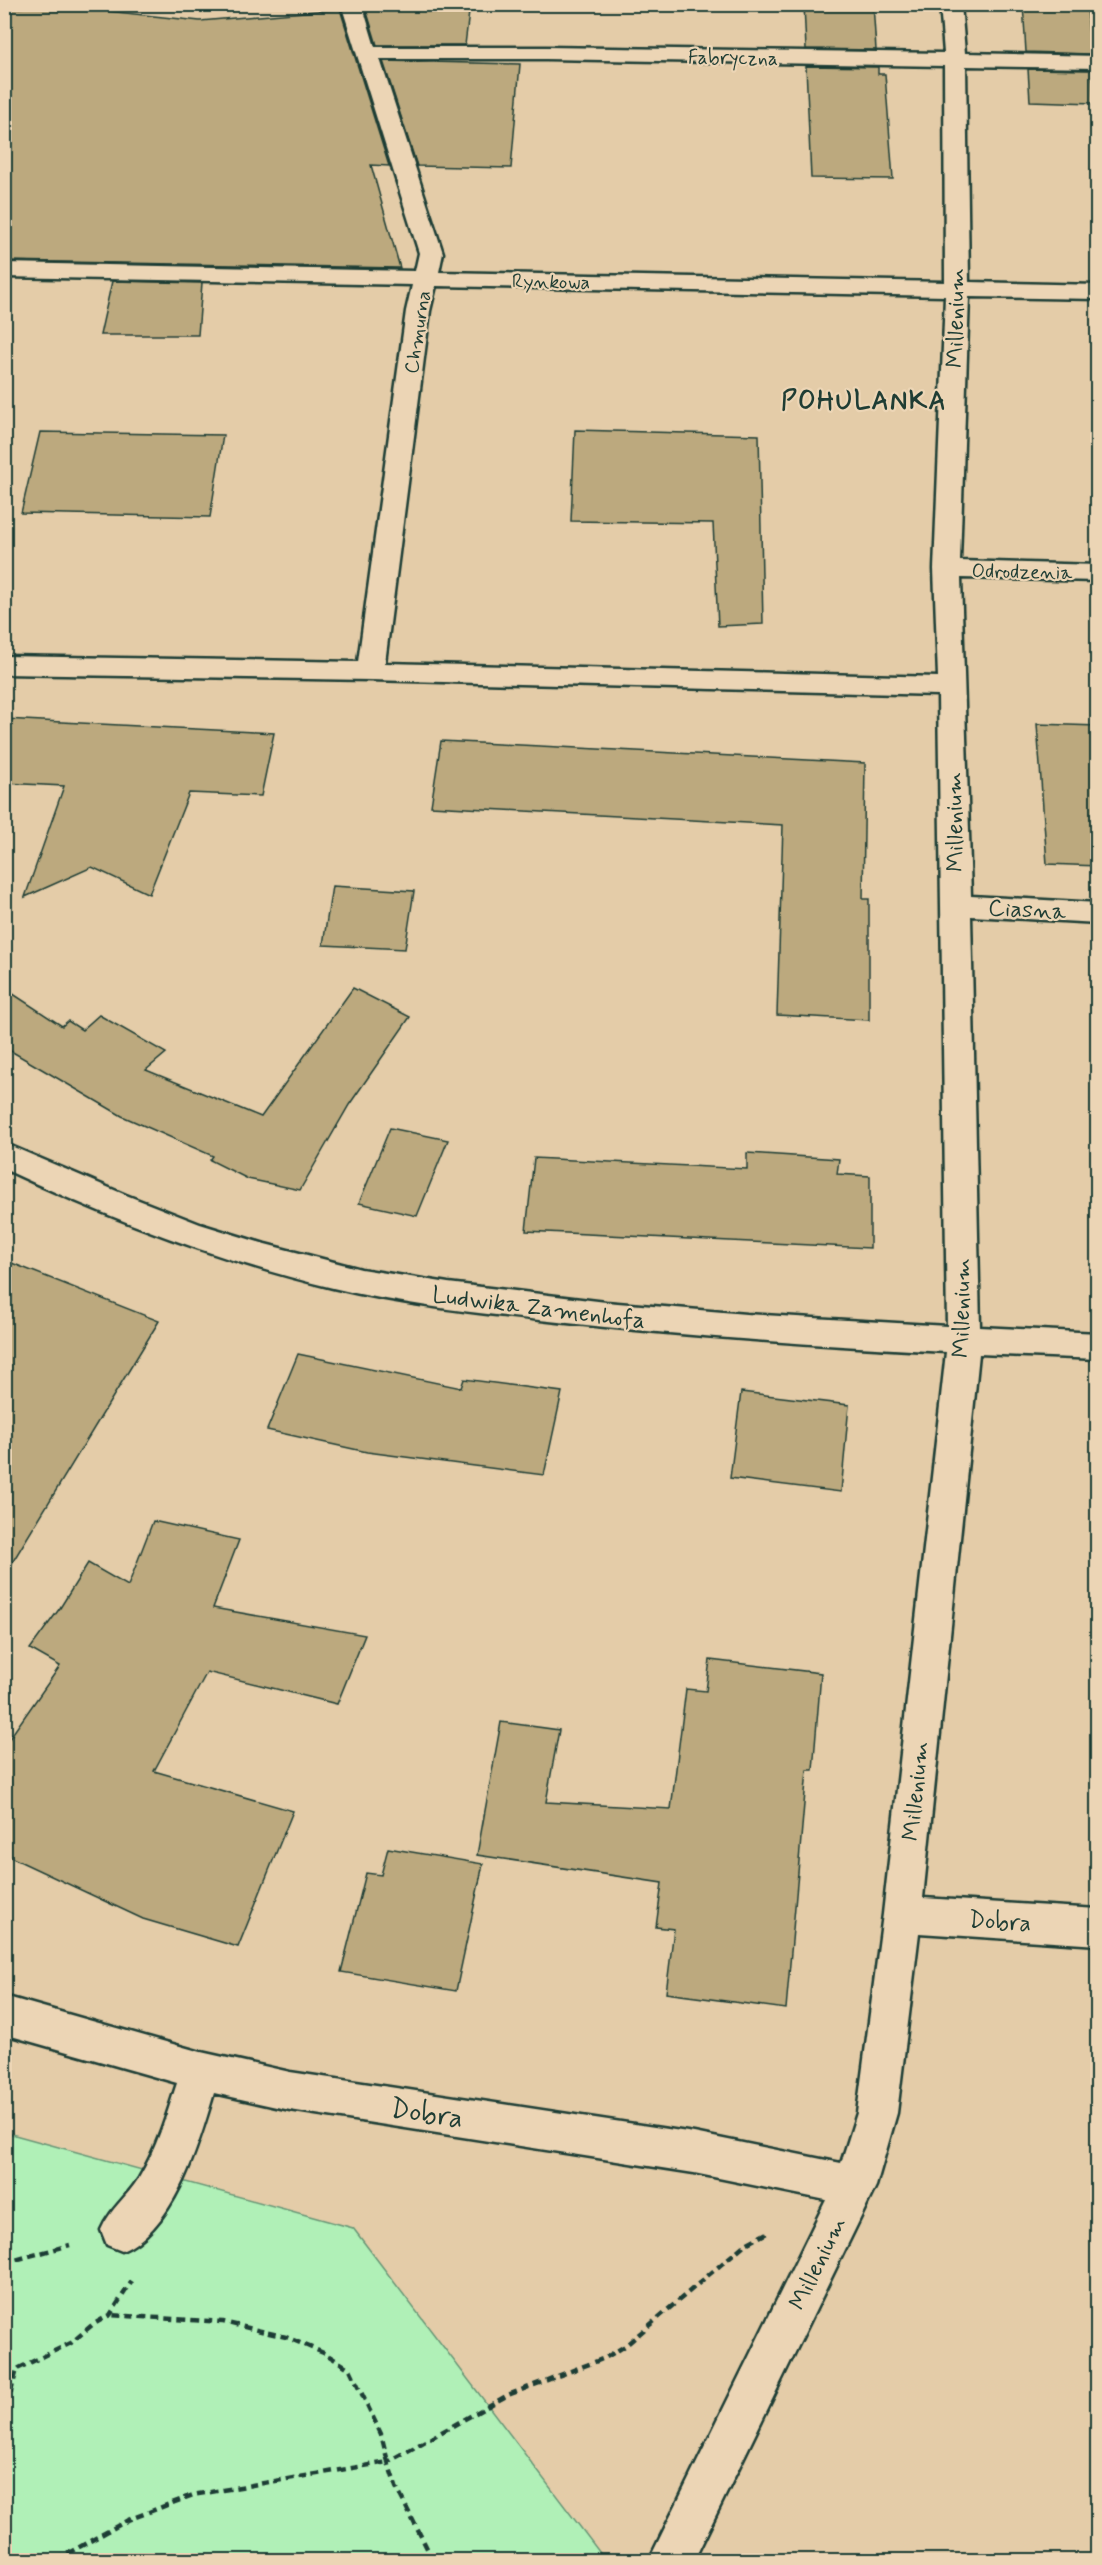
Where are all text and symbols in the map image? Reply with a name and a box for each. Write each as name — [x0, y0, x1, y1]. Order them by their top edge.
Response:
street label: Fabryczna — [688, 44, 778, 73]
street label: Rynkowa — [512, 268, 590, 297]
street label: Millenium — [940, 268, 973, 368]
street label: Chmurna — [399, 289, 438, 376]
district label: POHULANKA — [781, 385, 947, 419]
street label: Odrodzenia — [971, 558, 1074, 587]
street label: Millenium — [939, 772, 972, 872]
street label: Ciasna — [987, 893, 1067, 928]
street label: Millenium — [946, 1258, 979, 1358]
street label: Ludwika Zamenhofa — [430, 1280, 647, 1337]
street label: Millenium — [896, 1740, 937, 1843]
street label: Dobra — [968, 1905, 1032, 1940]
street label: Dobra — [388, 2090, 466, 2138]
street label: Millenium — [782, 2212, 854, 2316]

